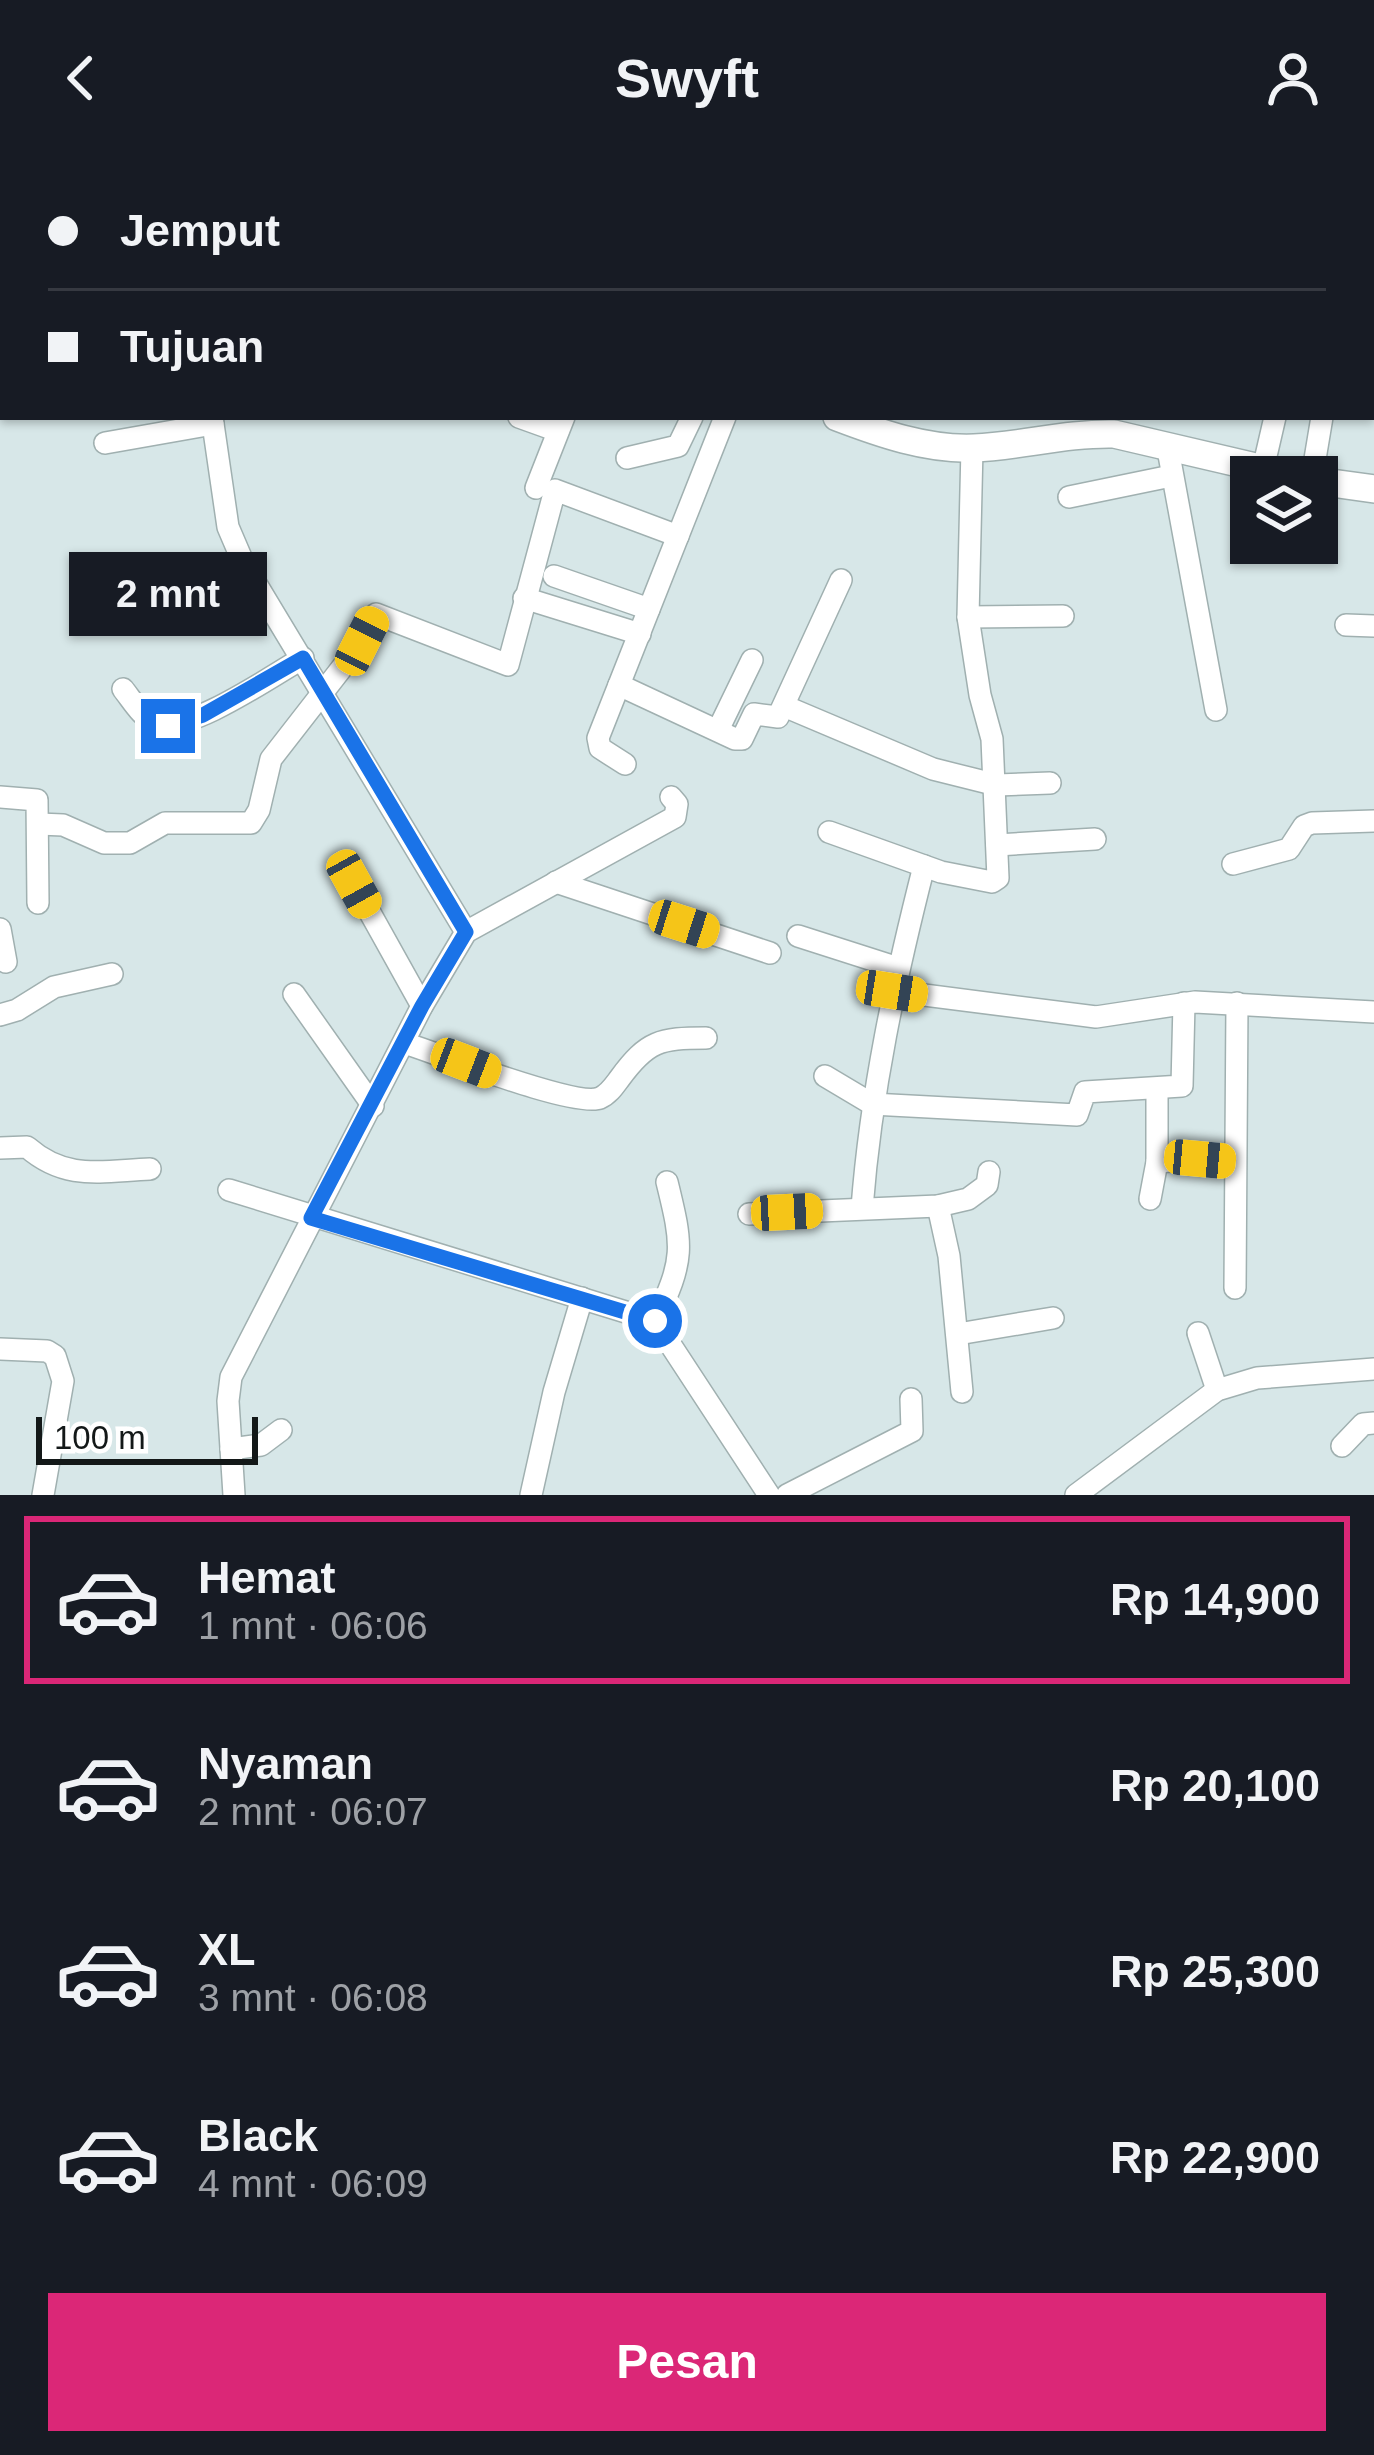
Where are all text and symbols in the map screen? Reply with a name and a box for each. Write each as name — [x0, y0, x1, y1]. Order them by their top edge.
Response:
icon: back — [48, 45, 114, 111]
icon: person — [1260, 45, 1326, 111]
text: Swyft — [615, 48, 759, 108]
text: Jemput — [120, 205, 280, 256]
text: Tujuan — [120, 321, 264, 372]
map controls — [1230, 456, 1338, 564]
button: layers — [1230, 456, 1338, 564]
callout: 2 mnt — [69, 552, 267, 636]
text: 2 mnt — [116, 572, 220, 615]
car — [330, 601, 394, 681]
route end — [141, 699, 195, 753]
car — [321, 844, 387, 924]
car — [644, 896, 724, 952]
car — [854, 968, 930, 1014]
car — [426, 1033, 506, 1093]
car — [1163, 1138, 1237, 1180]
car — [750, 1192, 824, 1232]
route start — [628, 1294, 682, 1348]
scale bar — [36, 1411, 258, 1464]
text: 100 m — [54, 1419, 146, 1456]
icon: car — [54, 1546, 162, 1654]
text: Hemat — [198, 1552, 336, 1603]
text: Rp 14,900 — [1110, 1574, 1320, 1625]
text: 1 mnt · 06:06 — [198, 1604, 428, 1647]
icon: car — [54, 1732, 162, 1840]
text: Nyaman — [198, 1738, 373, 1789]
text: Rp 20,100 — [1110, 1760, 1320, 1811]
text: 2 mnt · 06:07 — [198, 1790, 428, 1833]
icon: car — [54, 1918, 162, 2026]
text: XL — [198, 1924, 256, 1975]
text: Rp 25,300 — [1110, 1946, 1320, 1997]
text: 3 mnt · 06:08 — [198, 1976, 428, 2019]
icon: car — [54, 2104, 162, 2212]
text: Black — [198, 2110, 318, 2161]
text: Rp 22,900 — [1110, 2132, 1320, 2183]
text: 4 mnt · 06:09 — [198, 2162, 428, 2205]
button: Pesan — [48, 2293, 1326, 2431]

